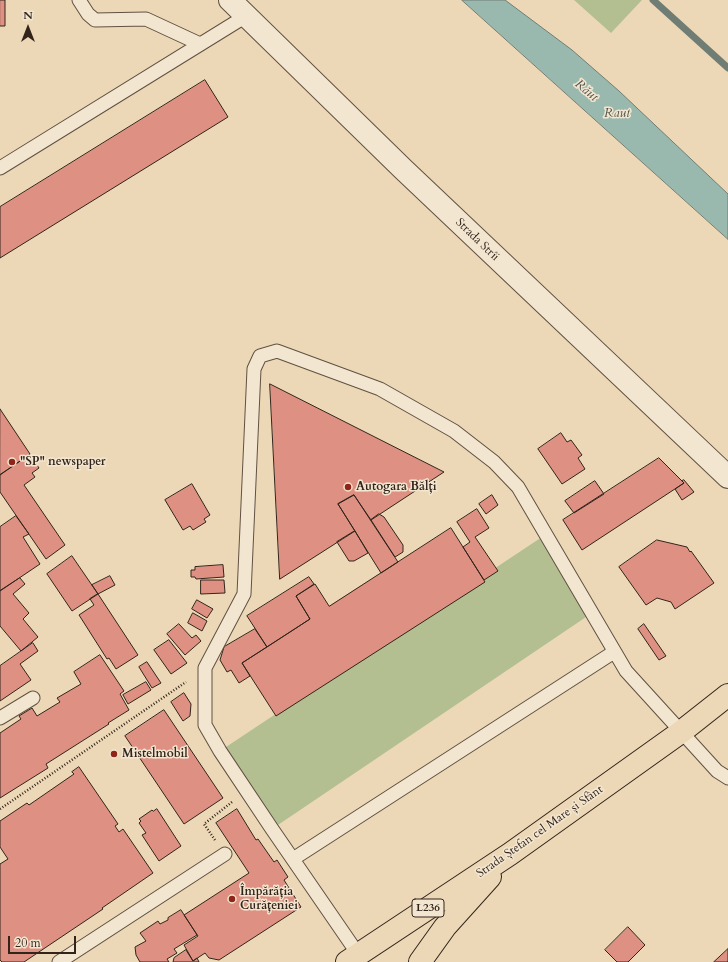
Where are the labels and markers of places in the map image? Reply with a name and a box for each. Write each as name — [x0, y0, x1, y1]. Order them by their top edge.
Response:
place label: "SP" newspaper — [20, 455, 106, 469]
marker: "SP" newspaper — [7, 457, 17, 467]
place label: Autogara Bălți — [356, 480, 436, 494]
marker: Autogara Bălți — [343, 482, 353, 492]
place label: Mistelmobil — [122, 747, 188, 761]
marker: Mistelmobil — [109, 749, 119, 759]
place label: Împărăția Curățeniei — [240, 885, 298, 913]
marker: Împărăția Curățeniei — [227, 894, 237, 904]

